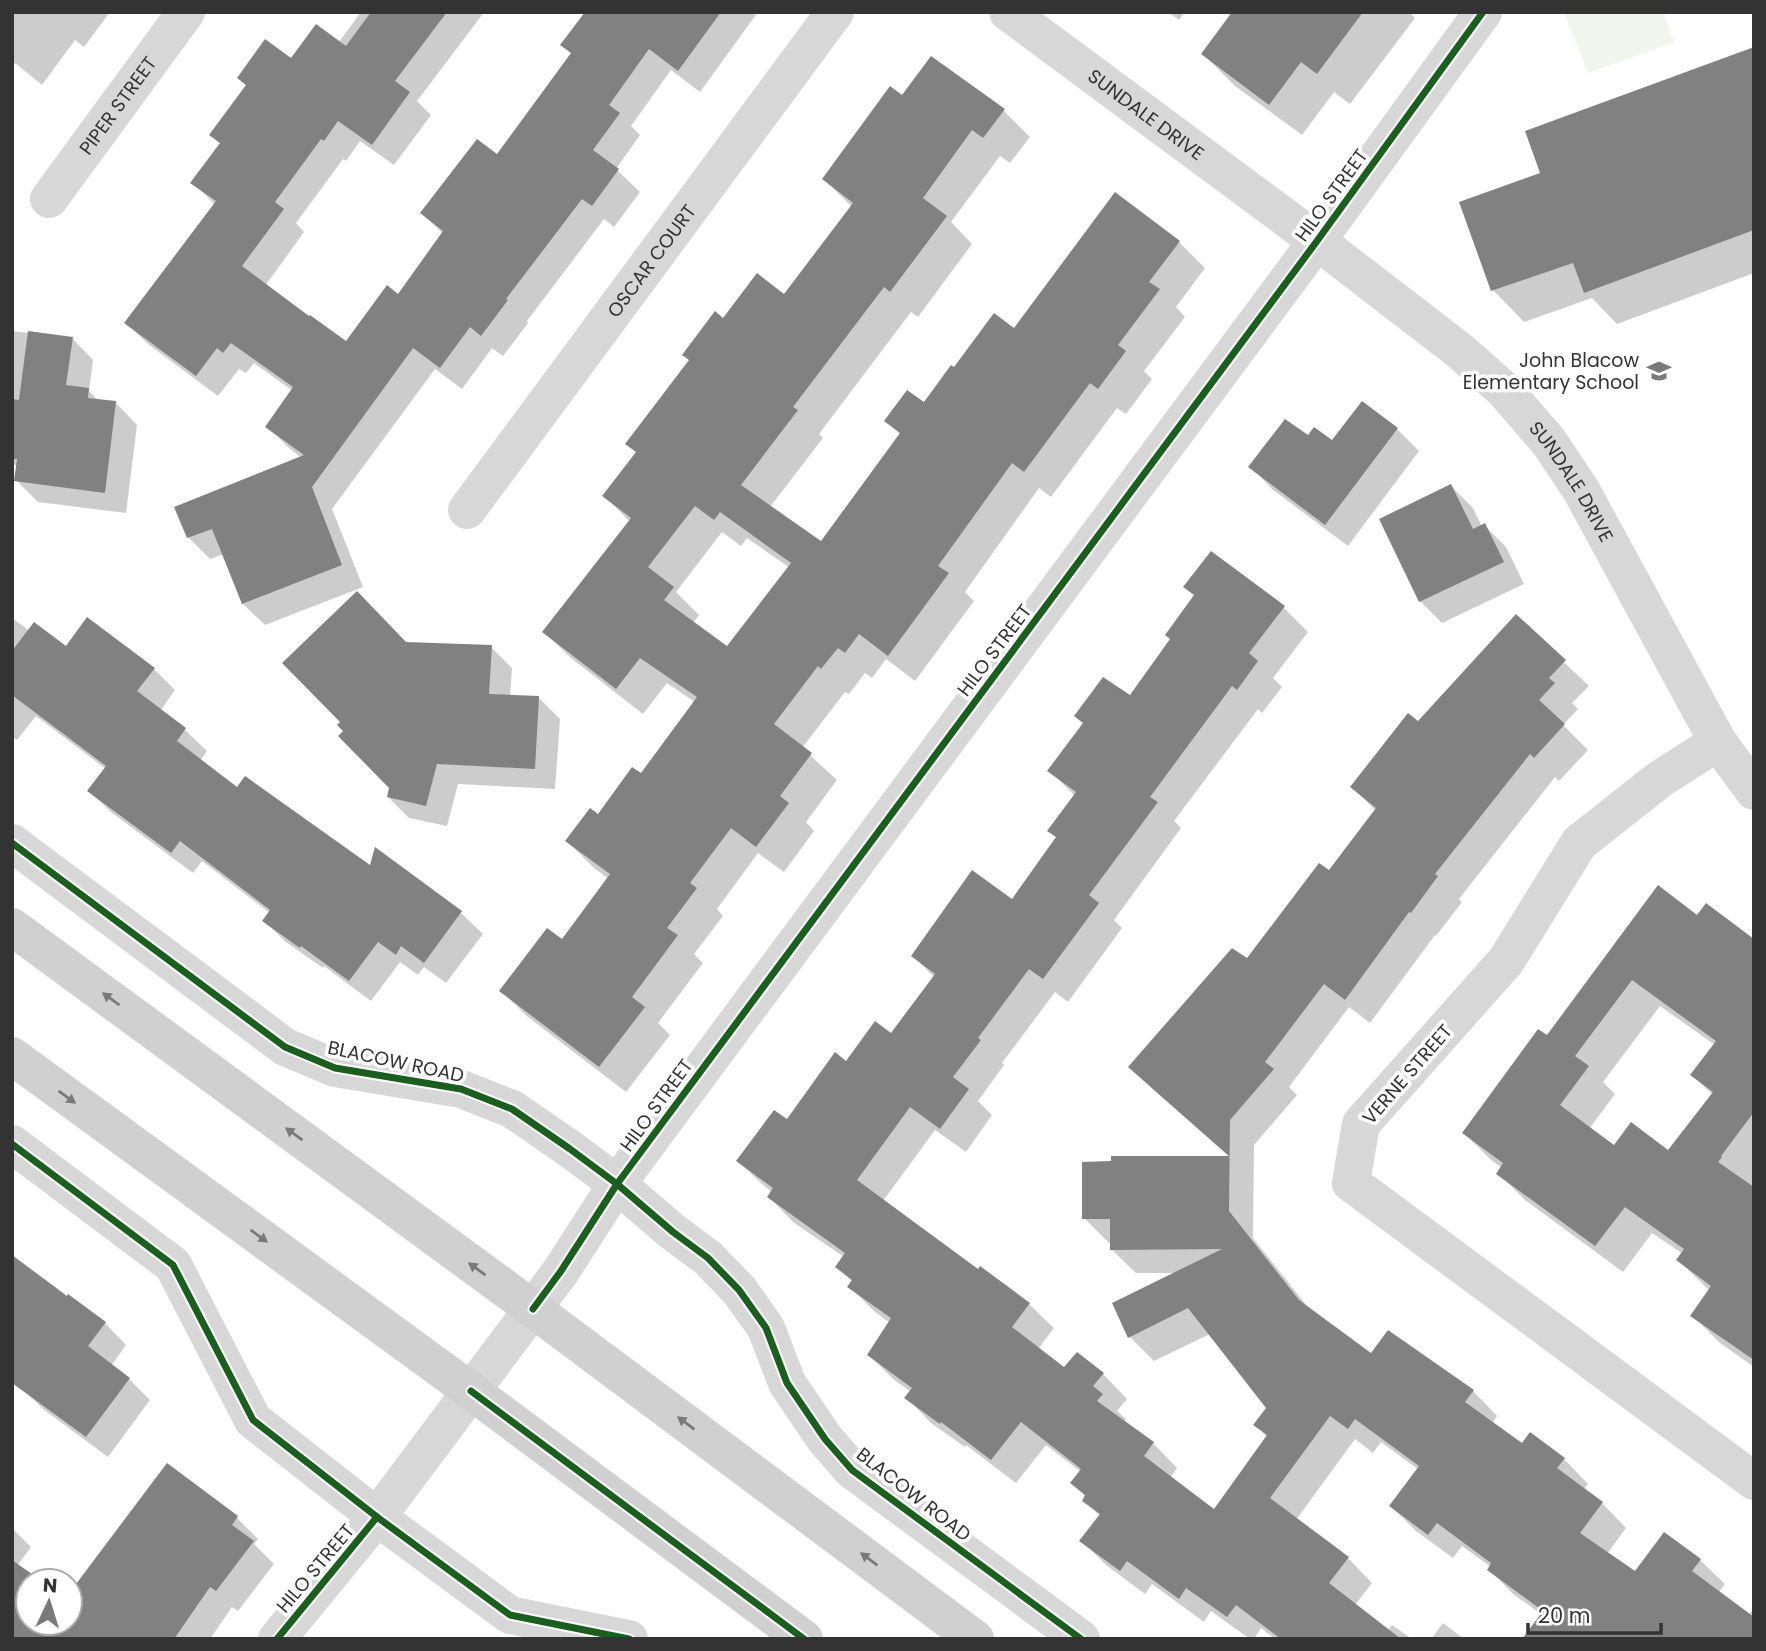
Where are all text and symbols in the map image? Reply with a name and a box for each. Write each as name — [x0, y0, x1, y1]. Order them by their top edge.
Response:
street label: PIPER STREET — [73, 51, 163, 160]
street label: SUNDALE DRIVE — [1082, 63, 1210, 167]
street label: HILO STREET — [1289, 143, 1374, 247]
street label: OSCAR COURT — [601, 199, 702, 323]
place label: John Blacow Elementary School — [1463, 347, 1639, 396]
school or university icon: John Blacow Elementary School — [1645, 357, 1673, 385]
street label: SUNDALE DRIVE — [1523, 415, 1620, 547]
street label: HILO STREET — [951, 599, 1038, 702]
one-way arrow — [102, 992, 120, 1006]
street label: VERNE STREET — [1356, 1018, 1459, 1130]
street label: BLACOW ROAD — [325, 1034, 466, 1089]
street label: HILO STREET — [614, 1053, 699, 1157]
one-way arrow — [58, 1089, 76, 1104]
one-way arrow — [285, 1127, 303, 1141]
one-way arrow — [250, 1229, 268, 1243]
one-way arrow — [468, 1262, 486, 1276]
one-way arrow — [677, 1416, 695, 1430]
street label: BLACOW ROAD — [851, 1441, 977, 1548]
street label: HILO STREET — [270, 1518, 361, 1619]
one-way arrow — [859, 1552, 878, 1566]
north arrow — [14, 1567, 84, 1637]
text: N — [42, 1572, 58, 1600]
scale bar — [1528, 1592, 1661, 1636]
text: 20 m — [1538, 1601, 1591, 1630]

